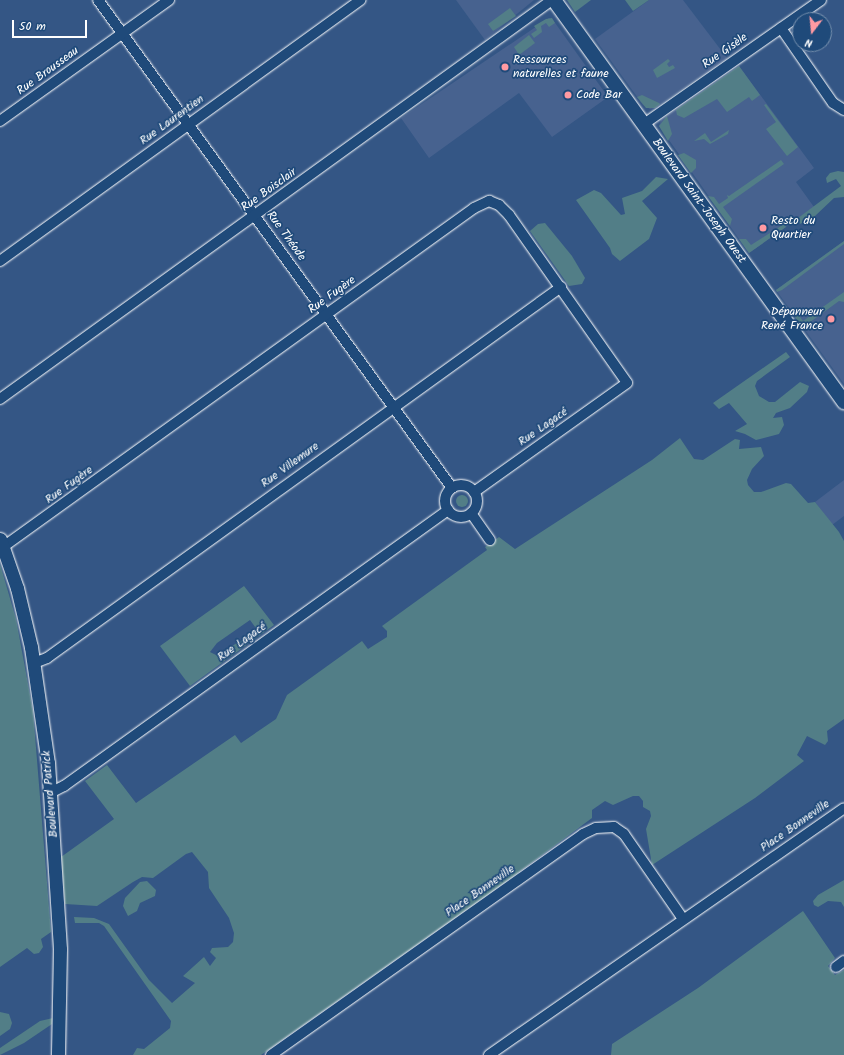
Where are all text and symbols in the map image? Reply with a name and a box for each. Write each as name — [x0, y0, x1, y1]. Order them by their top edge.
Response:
scale bar — [14, 12, 89, 38]
north arrow — [792, 12, 832, 52]
text: 50 m — [19, 17, 46, 36]
street label: Rue Gisèle — [700, 30, 750, 72]
text: N — [803, 33, 815, 52]
street label: Rue Brousseau — [14, 44, 82, 98]
place label: Ressources naturelles et faune — [513, 53, 609, 81]
marker: Ressources naturelles et faune — [500, 62, 510, 72]
place label: Code Bar — [576, 88, 622, 102]
marker: Code Bar — [563, 90, 573, 100]
street label: Rue Laurentien — [137, 92, 207, 148]
street label: Boulevard Saint-Joseph Ouest — [649, 136, 749, 266]
street label: Rue Boisclair — [239, 165, 299, 215]
street label: Rue Théode — [263, 208, 309, 264]
place label: Resto du Quartier — [771, 214, 815, 242]
marker: Resto du Quartier — [758, 223, 768, 233]
street label: Rue Fugère — [305, 273, 359, 317]
place label: Dépanneur René France — [761, 305, 823, 333]
marker: Dépanneur René France — [826, 314, 836, 324]
street label: Rue Lagacé — [515, 405, 571, 449]
street label: Rue Villemure — [258, 439, 322, 491]
street label: Rue Fugère — [42, 463, 96, 507]
street label: Rue Lagacé — [215, 619, 269, 665]
street label: Boulevard Patrick — [39, 750, 61, 838]
street label: Place Bonneville — [758, 797, 832, 855]
street label: Place Bonneville — [443, 862, 517, 920]

